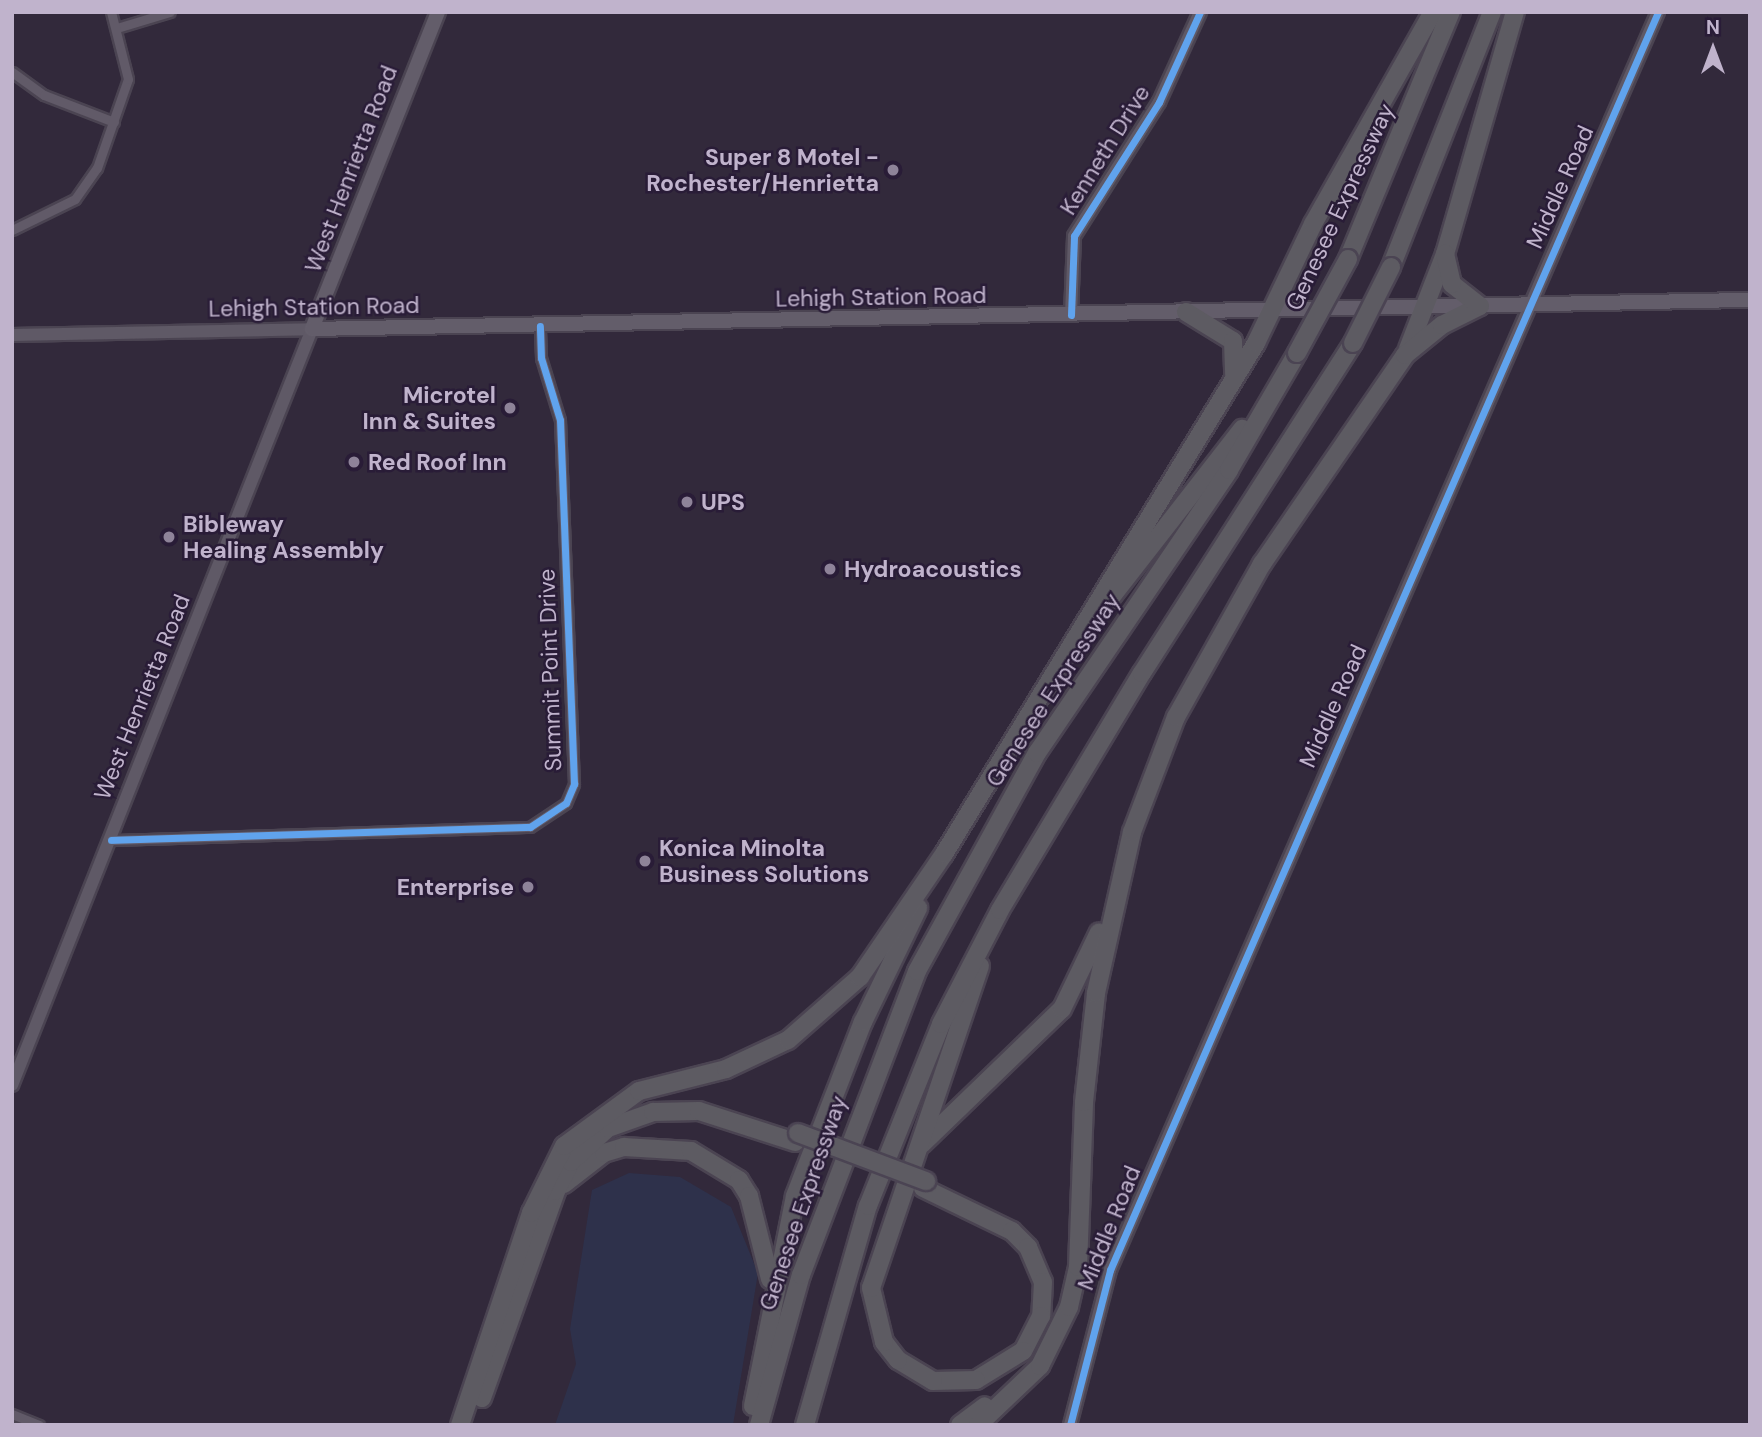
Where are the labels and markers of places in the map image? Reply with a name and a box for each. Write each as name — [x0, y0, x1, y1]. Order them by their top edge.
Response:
place label: Super 8 Motel - Rochester/Henrietta — [646, 143, 879, 197]
marker: Super 8 Motel - Rochester/Henrietta — [885, 162, 901, 178]
place label: Microtel Inn & Suites — [362, 381, 496, 435]
marker: Microtel Inn & Suites — [502, 400, 518, 416]
place label: Red Roof Inn — [368, 448, 507, 476]
marker: Red Roof Inn — [346, 454, 362, 470]
place label: UPS — [701, 488, 745, 516]
marker: UPS — [679, 494, 695, 510]
place label: Bibleway Healing Assembly — [183, 510, 384, 564]
marker: Bibleway Healing Assembly — [161, 529, 177, 545]
place label: Hydroacoustics — [844, 555, 1022, 583]
marker: Hydroacoustics — [822, 561, 838, 577]
place label: Konica Minolta Business Solutions — [659, 834, 869, 888]
marker: Konica Minolta Business Solutions — [637, 853, 653, 869]
place label: Enterprise — [397, 873, 514, 901]
marker: Enterprise — [520, 879, 536, 895]

